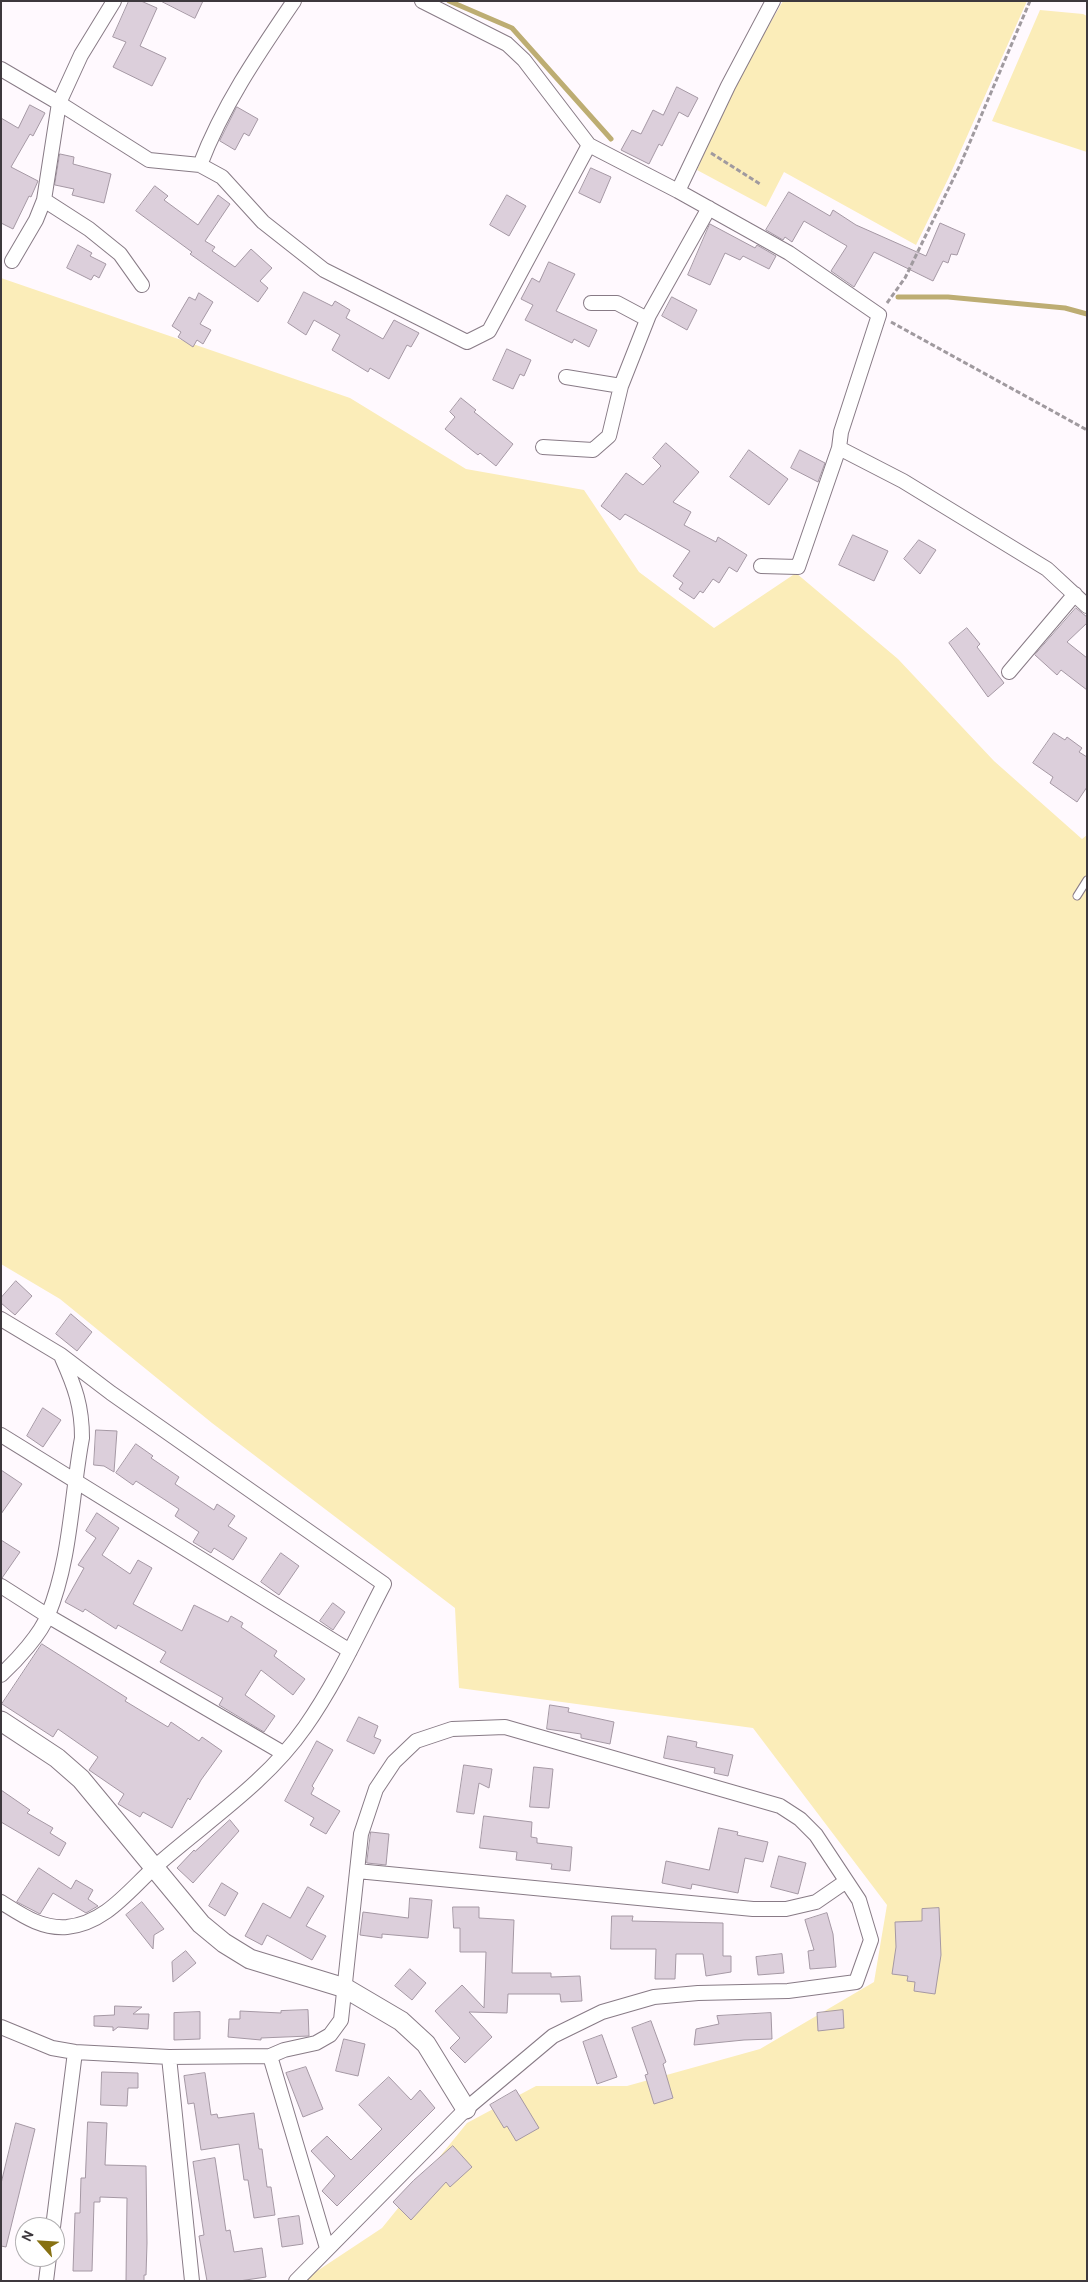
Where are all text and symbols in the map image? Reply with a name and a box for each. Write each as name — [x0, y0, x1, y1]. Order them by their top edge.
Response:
north arrow — [15, 2217, 65, 2267]
text: N — [17, 2227, 38, 2244]

